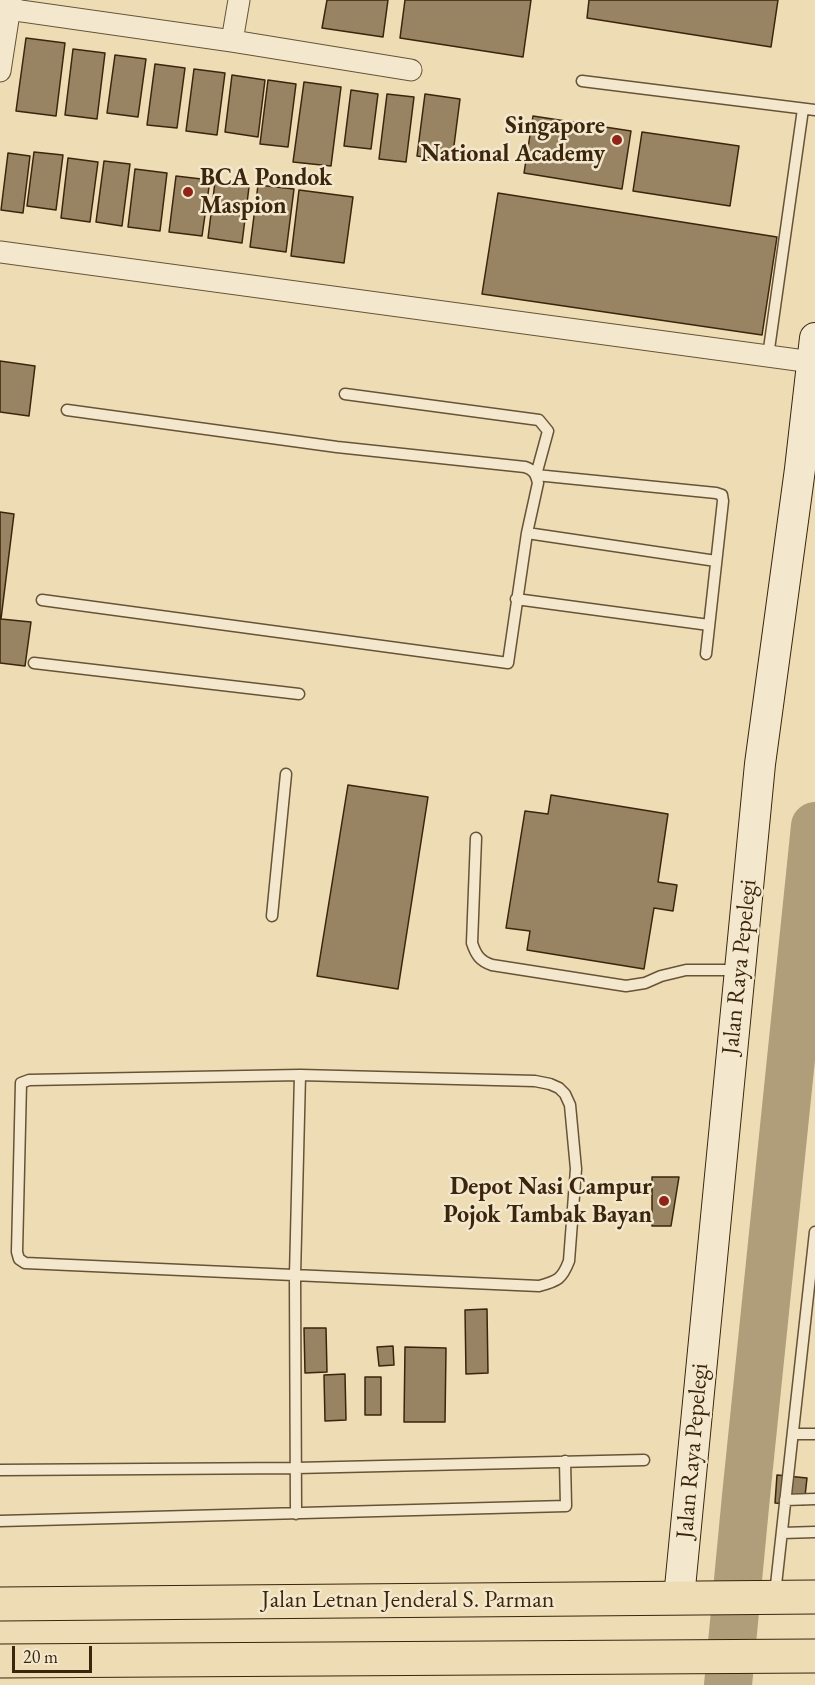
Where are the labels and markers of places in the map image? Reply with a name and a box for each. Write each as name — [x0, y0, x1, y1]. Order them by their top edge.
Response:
place label: Singapore National Academy — [421, 112, 605, 168]
marker: Singapore National Academy — [610, 133, 624, 147]
place label: BCA Pondok Maspion — [200, 164, 332, 220]
marker: BCA Pondok Maspion — [181, 185, 195, 199]
place label: Depot Nasi Campur Pojok Tambak Bayan — [443, 1173, 652, 1229]
marker: Depot Nasi Campur Pojok Tambak Bayan — [657, 1194, 671, 1208]

